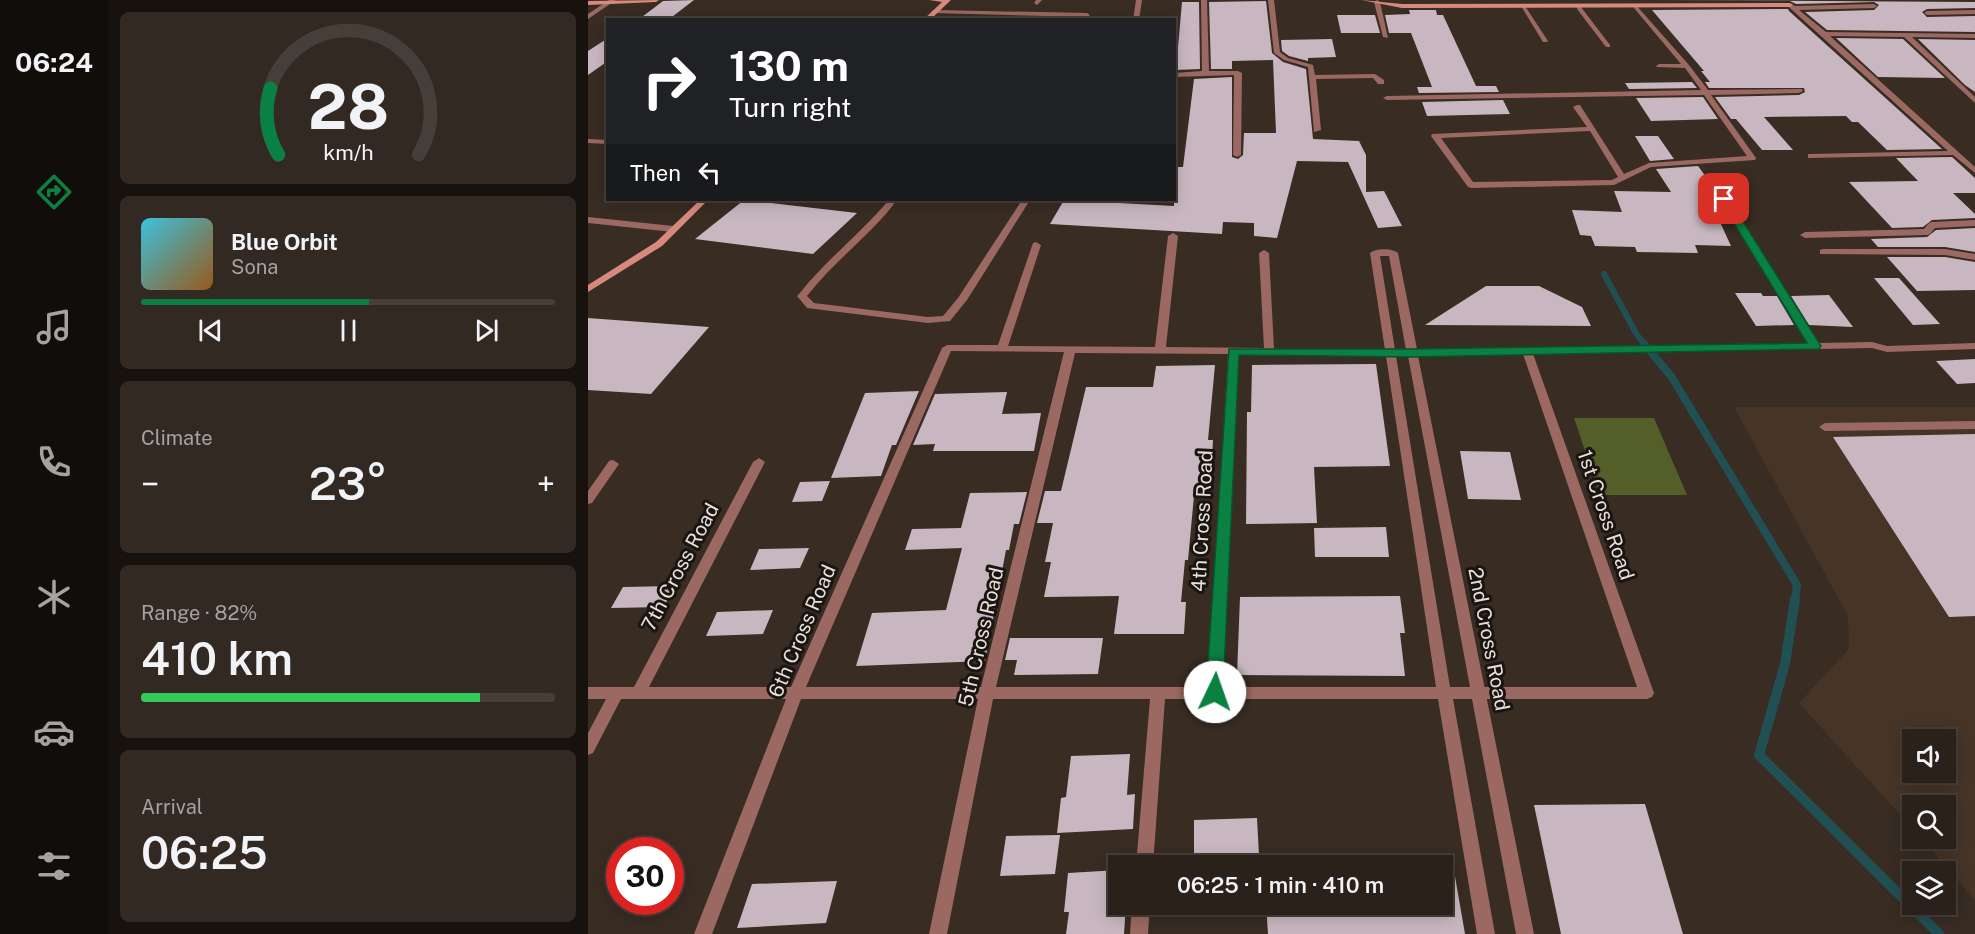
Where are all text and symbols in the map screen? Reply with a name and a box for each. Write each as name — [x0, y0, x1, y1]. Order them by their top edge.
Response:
text: 130 m — [729, 41, 849, 90]
icon: right — [630, 42, 708, 120]
text: 06:24 — [15, 46, 93, 78]
text: 28 — [307, 70, 389, 143]
text: Turn right — [729, 91, 852, 123]
text: km/h — [323, 141, 373, 166]
icon: left — [693, 156, 726, 189]
text: Then — [630, 160, 681, 186]
icon: directions — [33, 171, 75, 213]
pin — [1698, 173, 1749, 224]
icon: arrive — [1707, 182, 1740, 215]
text: Blue Orbit — [231, 229, 338, 255]
text: Sona — [231, 255, 278, 279]
icon: music — [33, 306, 75, 348]
icon: previous — [194, 314, 227, 347]
icon: pause — [332, 314, 365, 347]
icon: next — [470, 314, 503, 347]
text: Climate — [141, 426, 213, 450]
icon: phone — [33, 441, 75, 483]
street label: 1st Cross Road — [1573, 447, 1639, 583]
street label: 4th Cross Road — [1186, 450, 1218, 592]
text: 23° — [309, 457, 387, 510]
text: − — [141, 465, 159, 503]
text: + — [537, 465, 555, 503]
street label: 7th Cross Road — [636, 499, 724, 635]
street label: 6th Cross Road — [763, 561, 841, 701]
street label: 5th Cross Road — [953, 565, 1009, 709]
street label: 2nd Cross Road — [1463, 565, 1515, 713]
icon: climate — [33, 576, 75, 618]
text: Range · 82% — [141, 601, 257, 625]
text: 410 km — [141, 632, 293, 685]
position arrow — [1183, 660, 1247, 724]
icon: car — [33, 711, 75, 753]
map controls — [1902, 729, 1956, 915]
button: sound — [1902, 729, 1956, 783]
text: Arrival — [141, 795, 203, 819]
button: search — [1902, 795, 1956, 849]
text: 06:25 — [141, 826, 268, 879]
speed limit sign: 30 — [606, 837, 684, 915]
icon: filters — [33, 845, 75, 887]
button: layers — [1902, 861, 1956, 915]
text: 06:25 · 1 min · 410 m — [1177, 872, 1384, 898]

